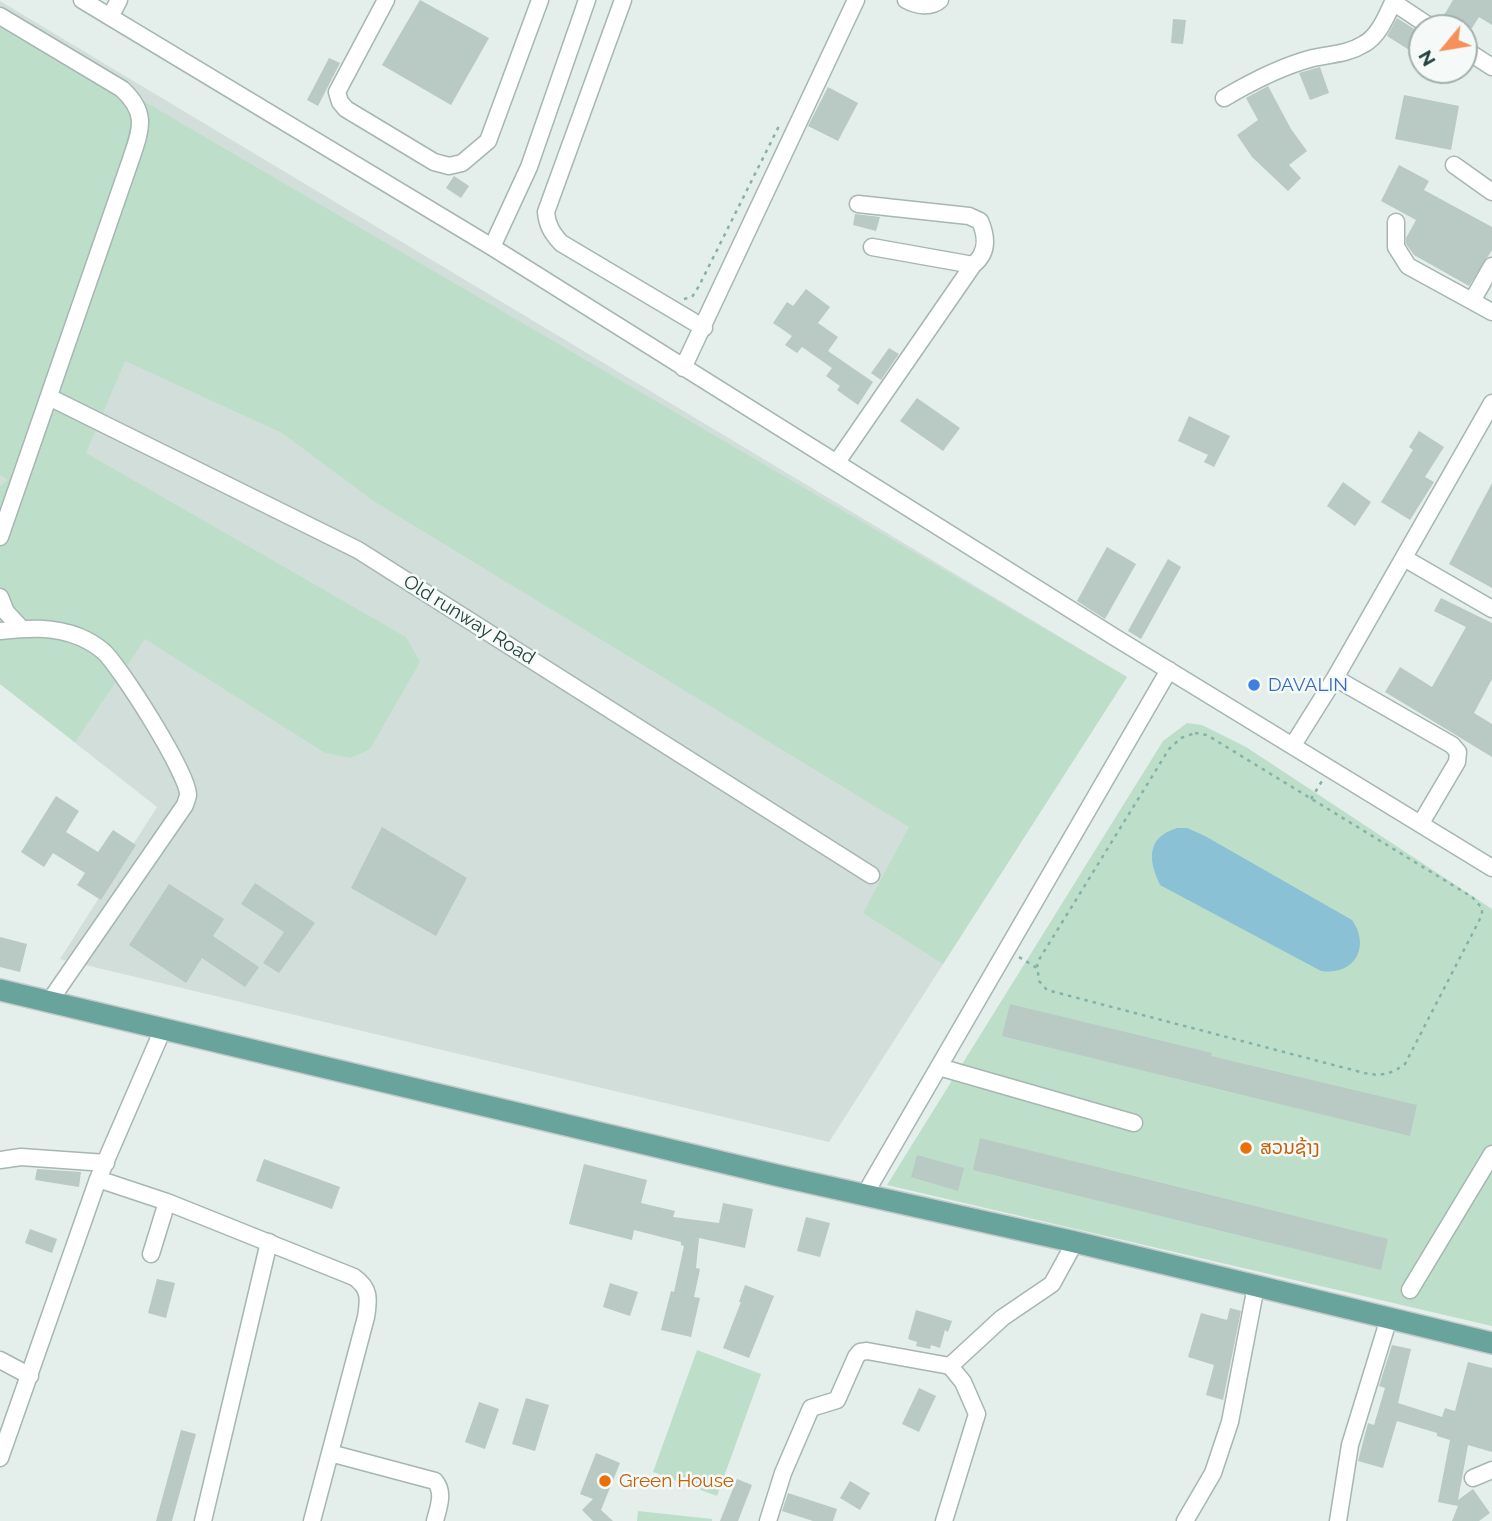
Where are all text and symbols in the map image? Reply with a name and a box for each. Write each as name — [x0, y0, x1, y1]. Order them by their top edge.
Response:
north arrow — [1408, 14, 1478, 84]
text: N — [1413, 47, 1440, 70]
street label: Old runway Road — [399, 570, 539, 670]
place label: DAVALIN — [1268, 674, 1348, 696]
marker: DAVALIN — [1246, 677, 1262, 693]
place label: ສວນຊ້າງ — [1260, 1137, 1320, 1159]
marker: ສວນຊ້າງ — [1238, 1140, 1254, 1156]
place label: Green House — [619, 1470, 734, 1492]
marker: Green House — [597, 1473, 613, 1489]

